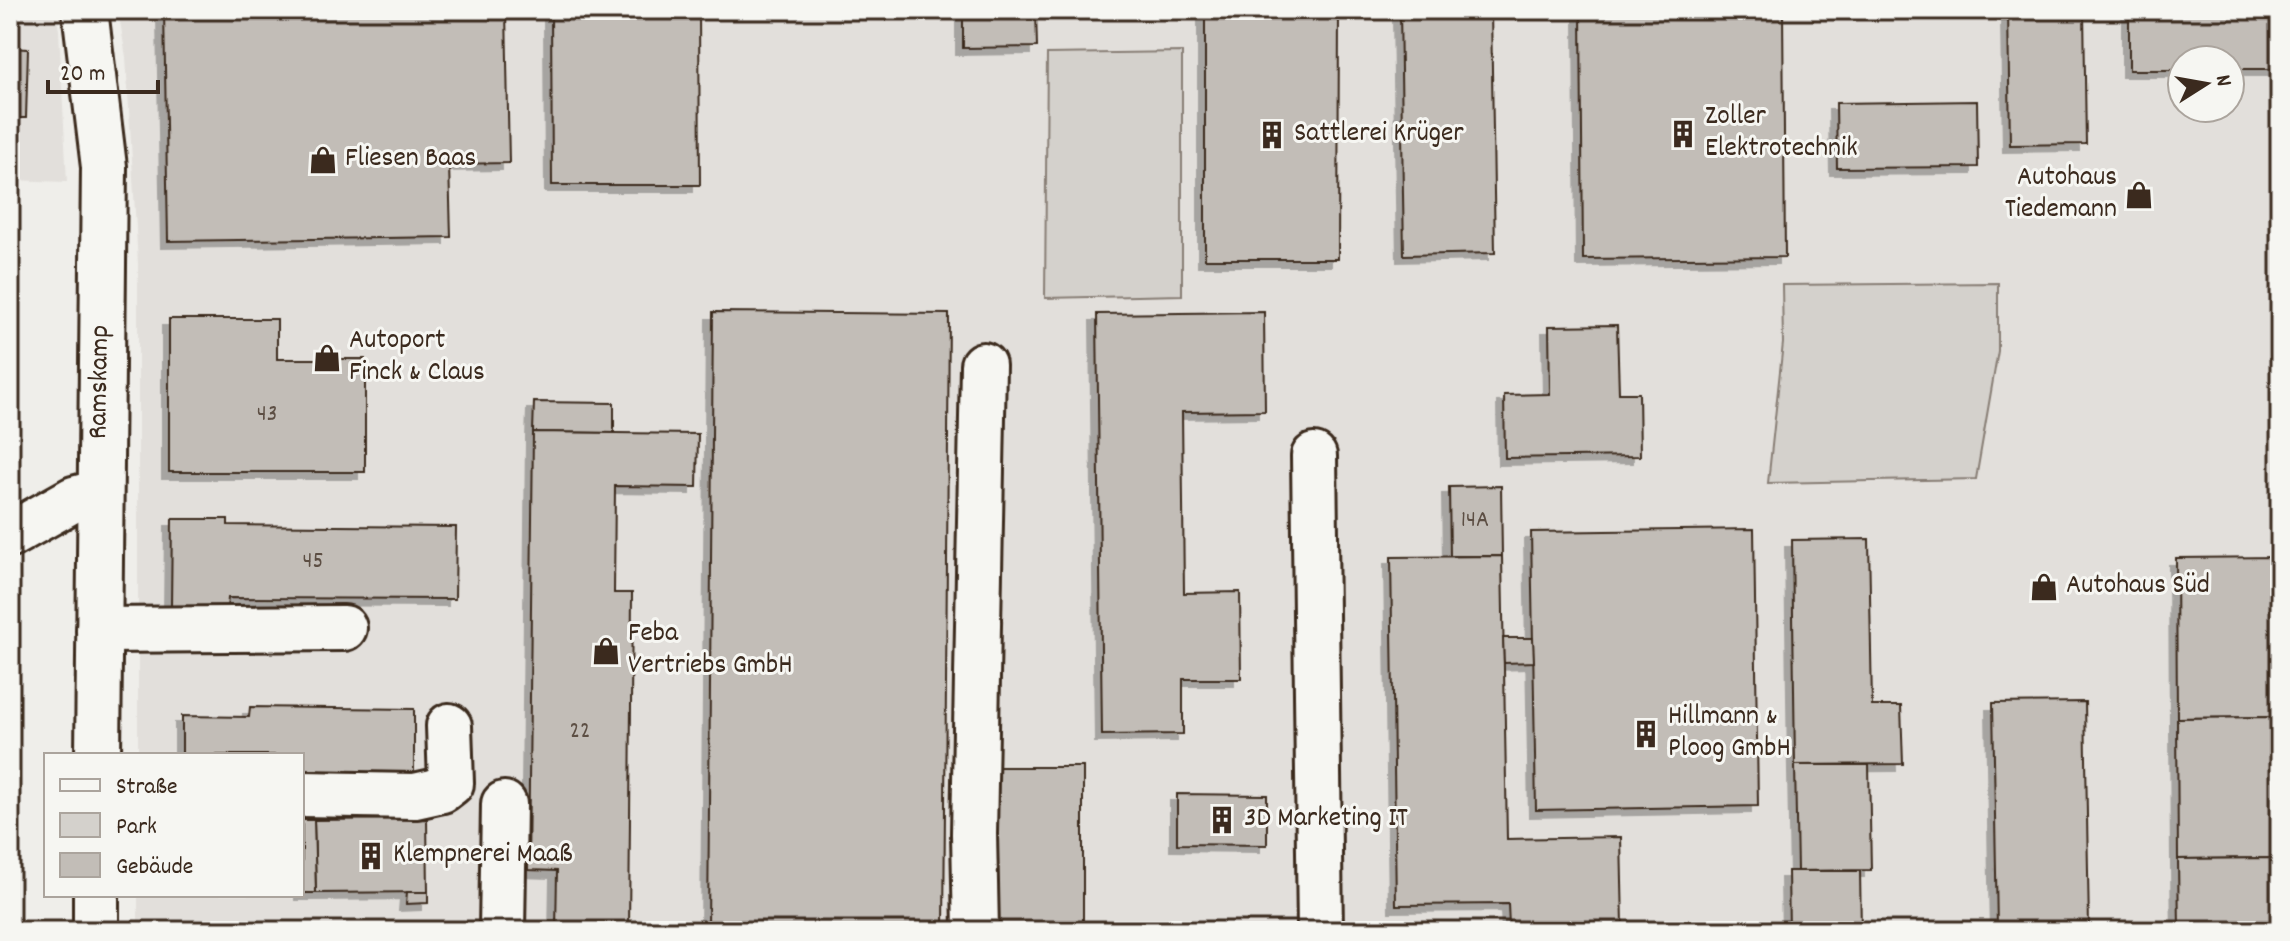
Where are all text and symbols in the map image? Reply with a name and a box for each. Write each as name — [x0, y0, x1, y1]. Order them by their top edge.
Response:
scale bar — [48, 44, 158, 94]
north arrow — [2166, 44, 2246, 124]
text: 20 m — [60, 58, 106, 92]
text: N — [2206, 73, 2238, 89]
place label: Zoller Elektrotechnik — [1705, 98, 1858, 170]
place label: Sattlerei Krüger — [1294, 115, 1464, 155]
building icon: Zoller Elektrotechnik — [1668, 119, 1698, 149]
building icon: Sattlerei Krüger — [1257, 120, 1287, 150]
place label: Fliesen Baas — [345, 140, 476, 180]
shop icon: Fliesen Baas — [308, 145, 338, 175]
place label: Autohaus Tiedemann — [2005, 159, 2117, 231]
shop icon: Autohaus Tiedemann — [2124, 180, 2154, 210]
place label: Autoport Finck & Claus — [349, 322, 485, 394]
street label: Ramskamp — [80, 324, 122, 440]
shop icon: Autoport Finck & Claus — [312, 343, 342, 373]
house number: 43 — [257, 398, 277, 432]
house number: 14A — [1461, 504, 1489, 538]
house number: 45 — [302, 545, 324, 579]
place label: Autohaus Süd — [2066, 567, 2210, 607]
shop icon: Autohaus Süd — [2029, 572, 2059, 602]
place label: Feba Vertriebs GmbH — [628, 615, 793, 687]
shop icon: Feba Vertriebs GmbH — [591, 636, 621, 666]
place label: Hillmann & Ploog GmbH — [1668, 698, 1791, 770]
house number: 22 — [570, 715, 590, 749]
building icon: Hillmann & Ploog GmbH — [1631, 719, 1661, 749]
legend — [44, 753, 304, 897]
text: Straße — [116, 771, 178, 805]
place label: 3D Marketing IT — [1244, 800, 1408, 840]
building icon: 3D Marketing IT — [1207, 805, 1237, 835]
text: Park — [116, 811, 157, 845]
place label: Klempnerei Maaß — [393, 836, 573, 876]
building icon: Klempnerei Maaß — [356, 841, 386, 871]
text: Gebäude — [116, 851, 193, 885]

